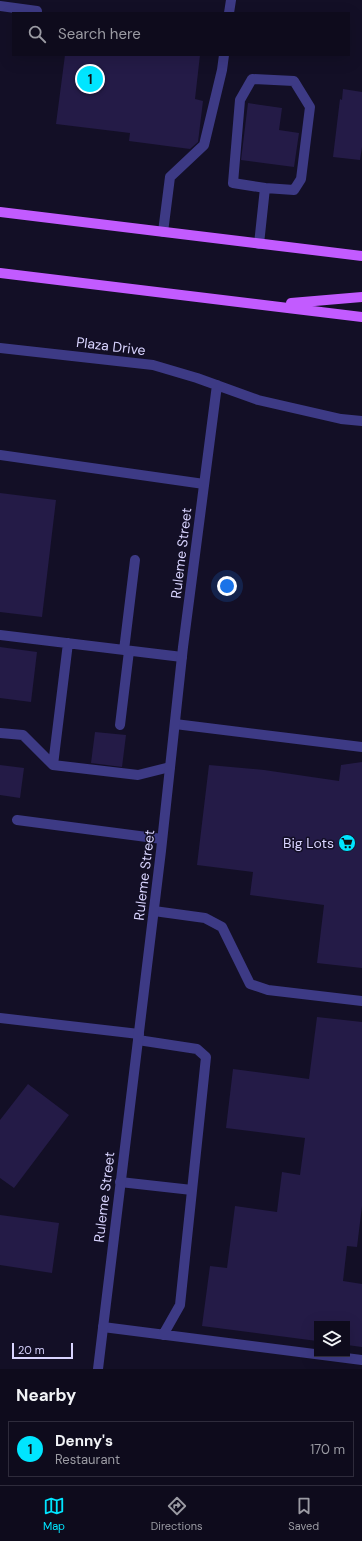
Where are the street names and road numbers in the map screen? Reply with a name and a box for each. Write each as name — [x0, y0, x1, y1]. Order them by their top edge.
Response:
street label: Plaza Drive — [75, 333, 147, 359]
street label: Ruleme Street — [167, 507, 195, 599]
street label: Ruleme Street — [130, 829, 158, 921]
street label: Ruleme Street — [90, 1151, 118, 1243]

